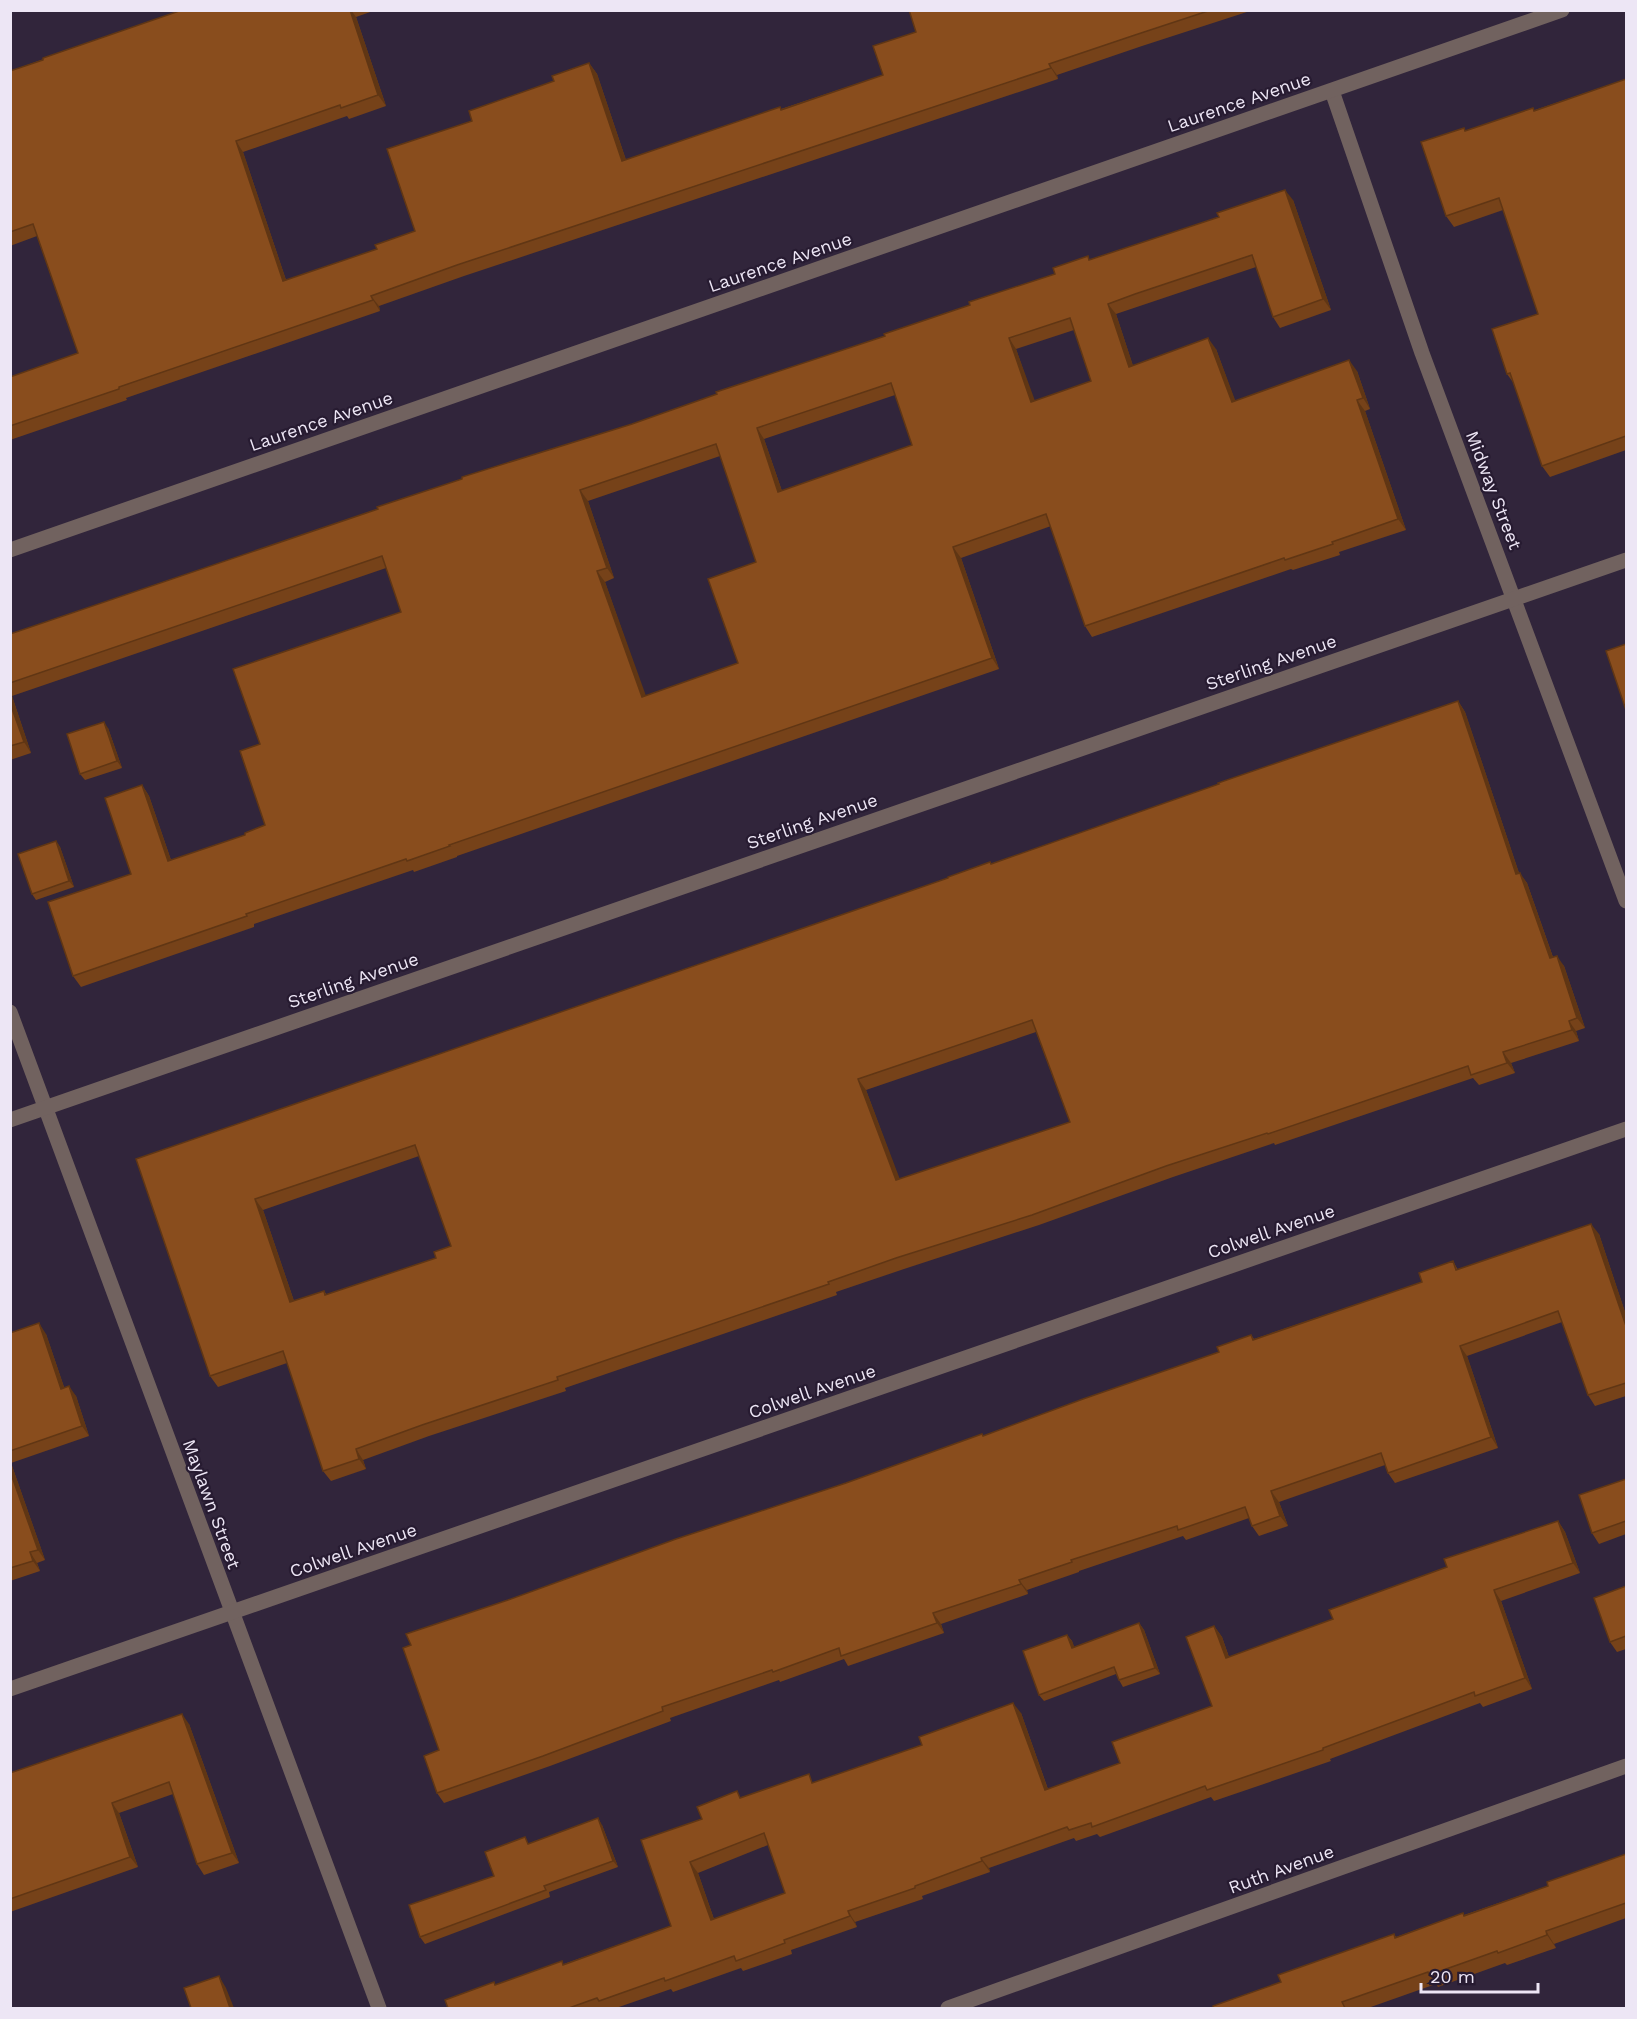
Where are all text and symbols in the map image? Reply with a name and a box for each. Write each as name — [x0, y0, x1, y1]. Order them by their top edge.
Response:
street label: Laurence Avenue — [1165, 68, 1313, 136]
street label: Laurence Avenue — [706, 228, 854, 296]
street label: Laurence Avenue — [247, 387, 395, 455]
street label: Midway Street — [1462, 428, 1526, 553]
street label: Sterling Avenue — [1203, 630, 1339, 694]
street label: Sterling Avenue — [744, 789, 880, 853]
street label: Sterling Avenue — [285, 948, 421, 1012]
street label: Colwell Avenue — [1205, 1199, 1337, 1263]
street label: Colwell Avenue — [746, 1359, 878, 1423]
street label: Maylawn Street — [179, 1436, 245, 1572]
street label: Colwell Avenue — [287, 1518, 419, 1582]
street label: Ruth Avenue — [1225, 1840, 1337, 1898]
scale bar — [1421, 1956, 1538, 1994]
text: 20 m — [1430, 1966, 1475, 1987]

